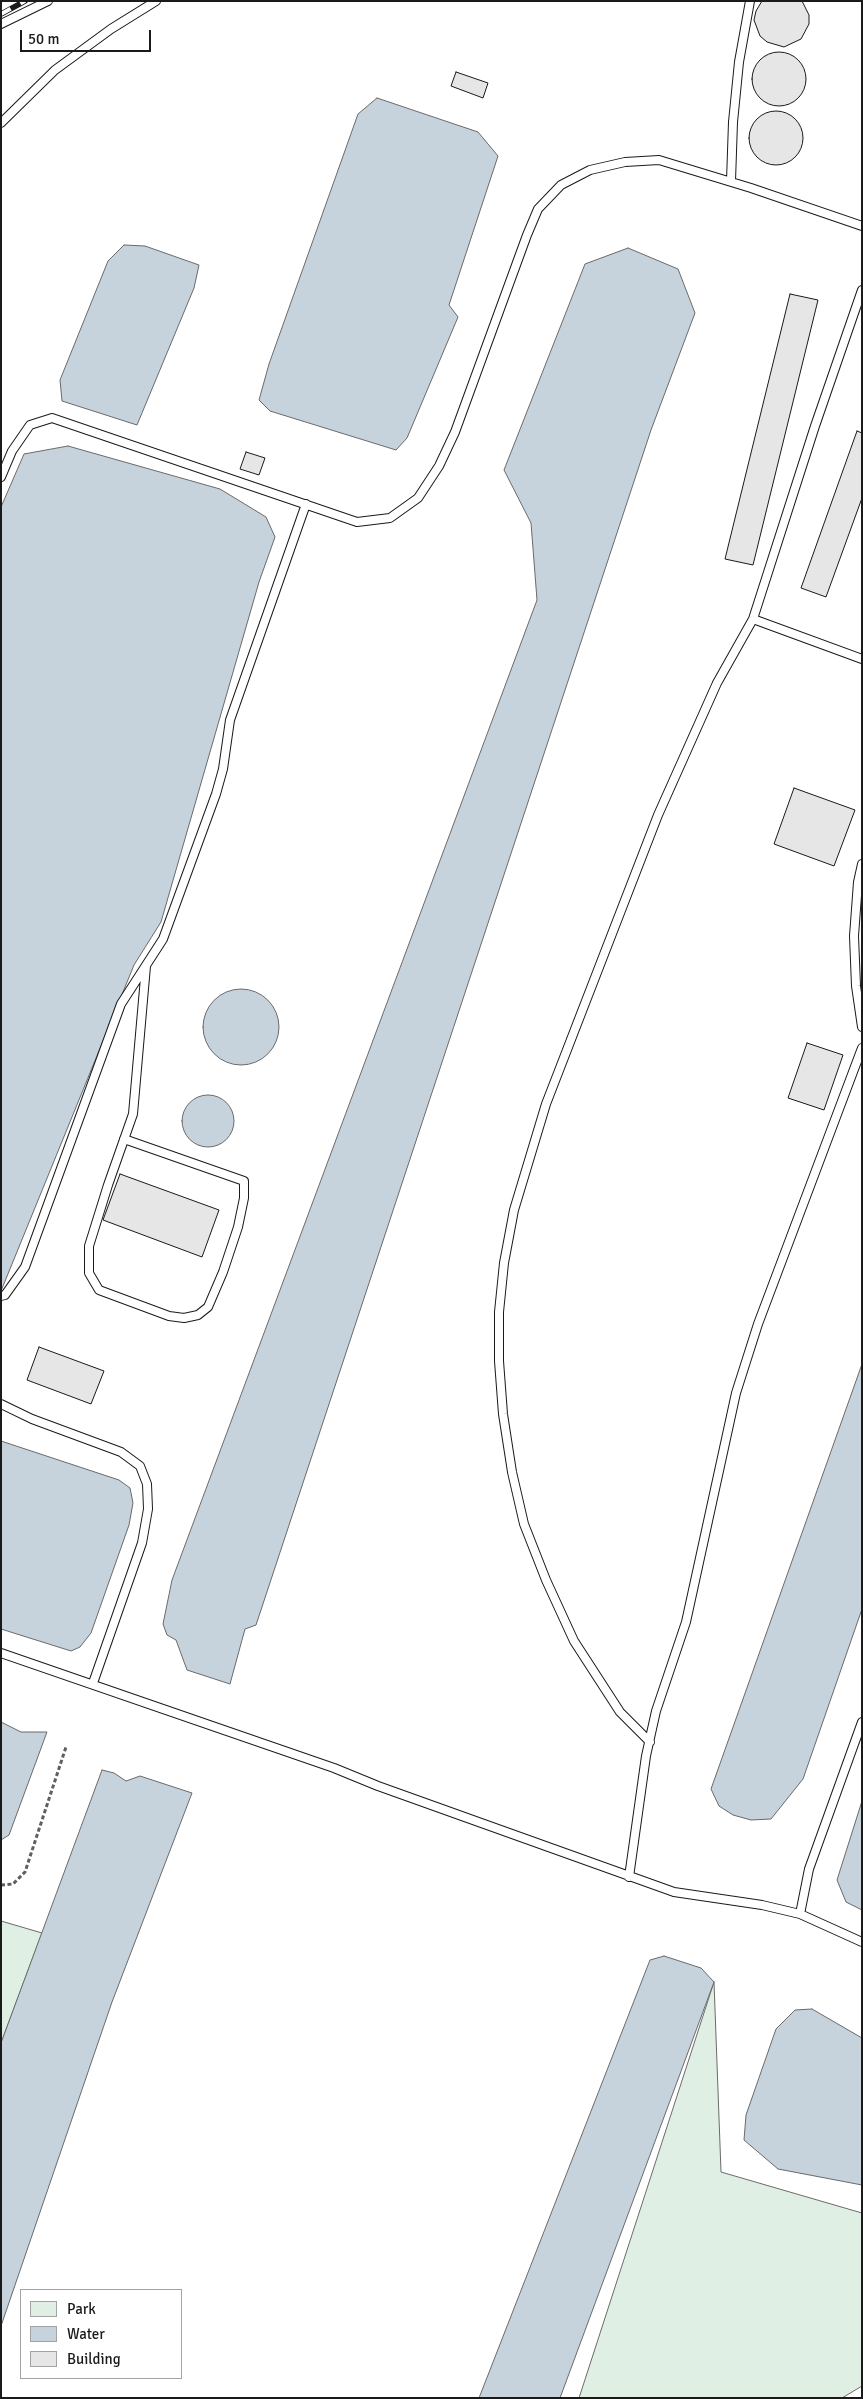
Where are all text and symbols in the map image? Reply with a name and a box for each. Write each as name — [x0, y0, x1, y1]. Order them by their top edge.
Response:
scale bar — [22, 20, 154, 52]
text: 50 m — [28, 30, 59, 48]
legend — [20, 2289, 182, 2379]
text: Park — [67, 2300, 96, 2318]
text: Water — [67, 2325, 105, 2343]
text: Building — [67, 2350, 121, 2368]

